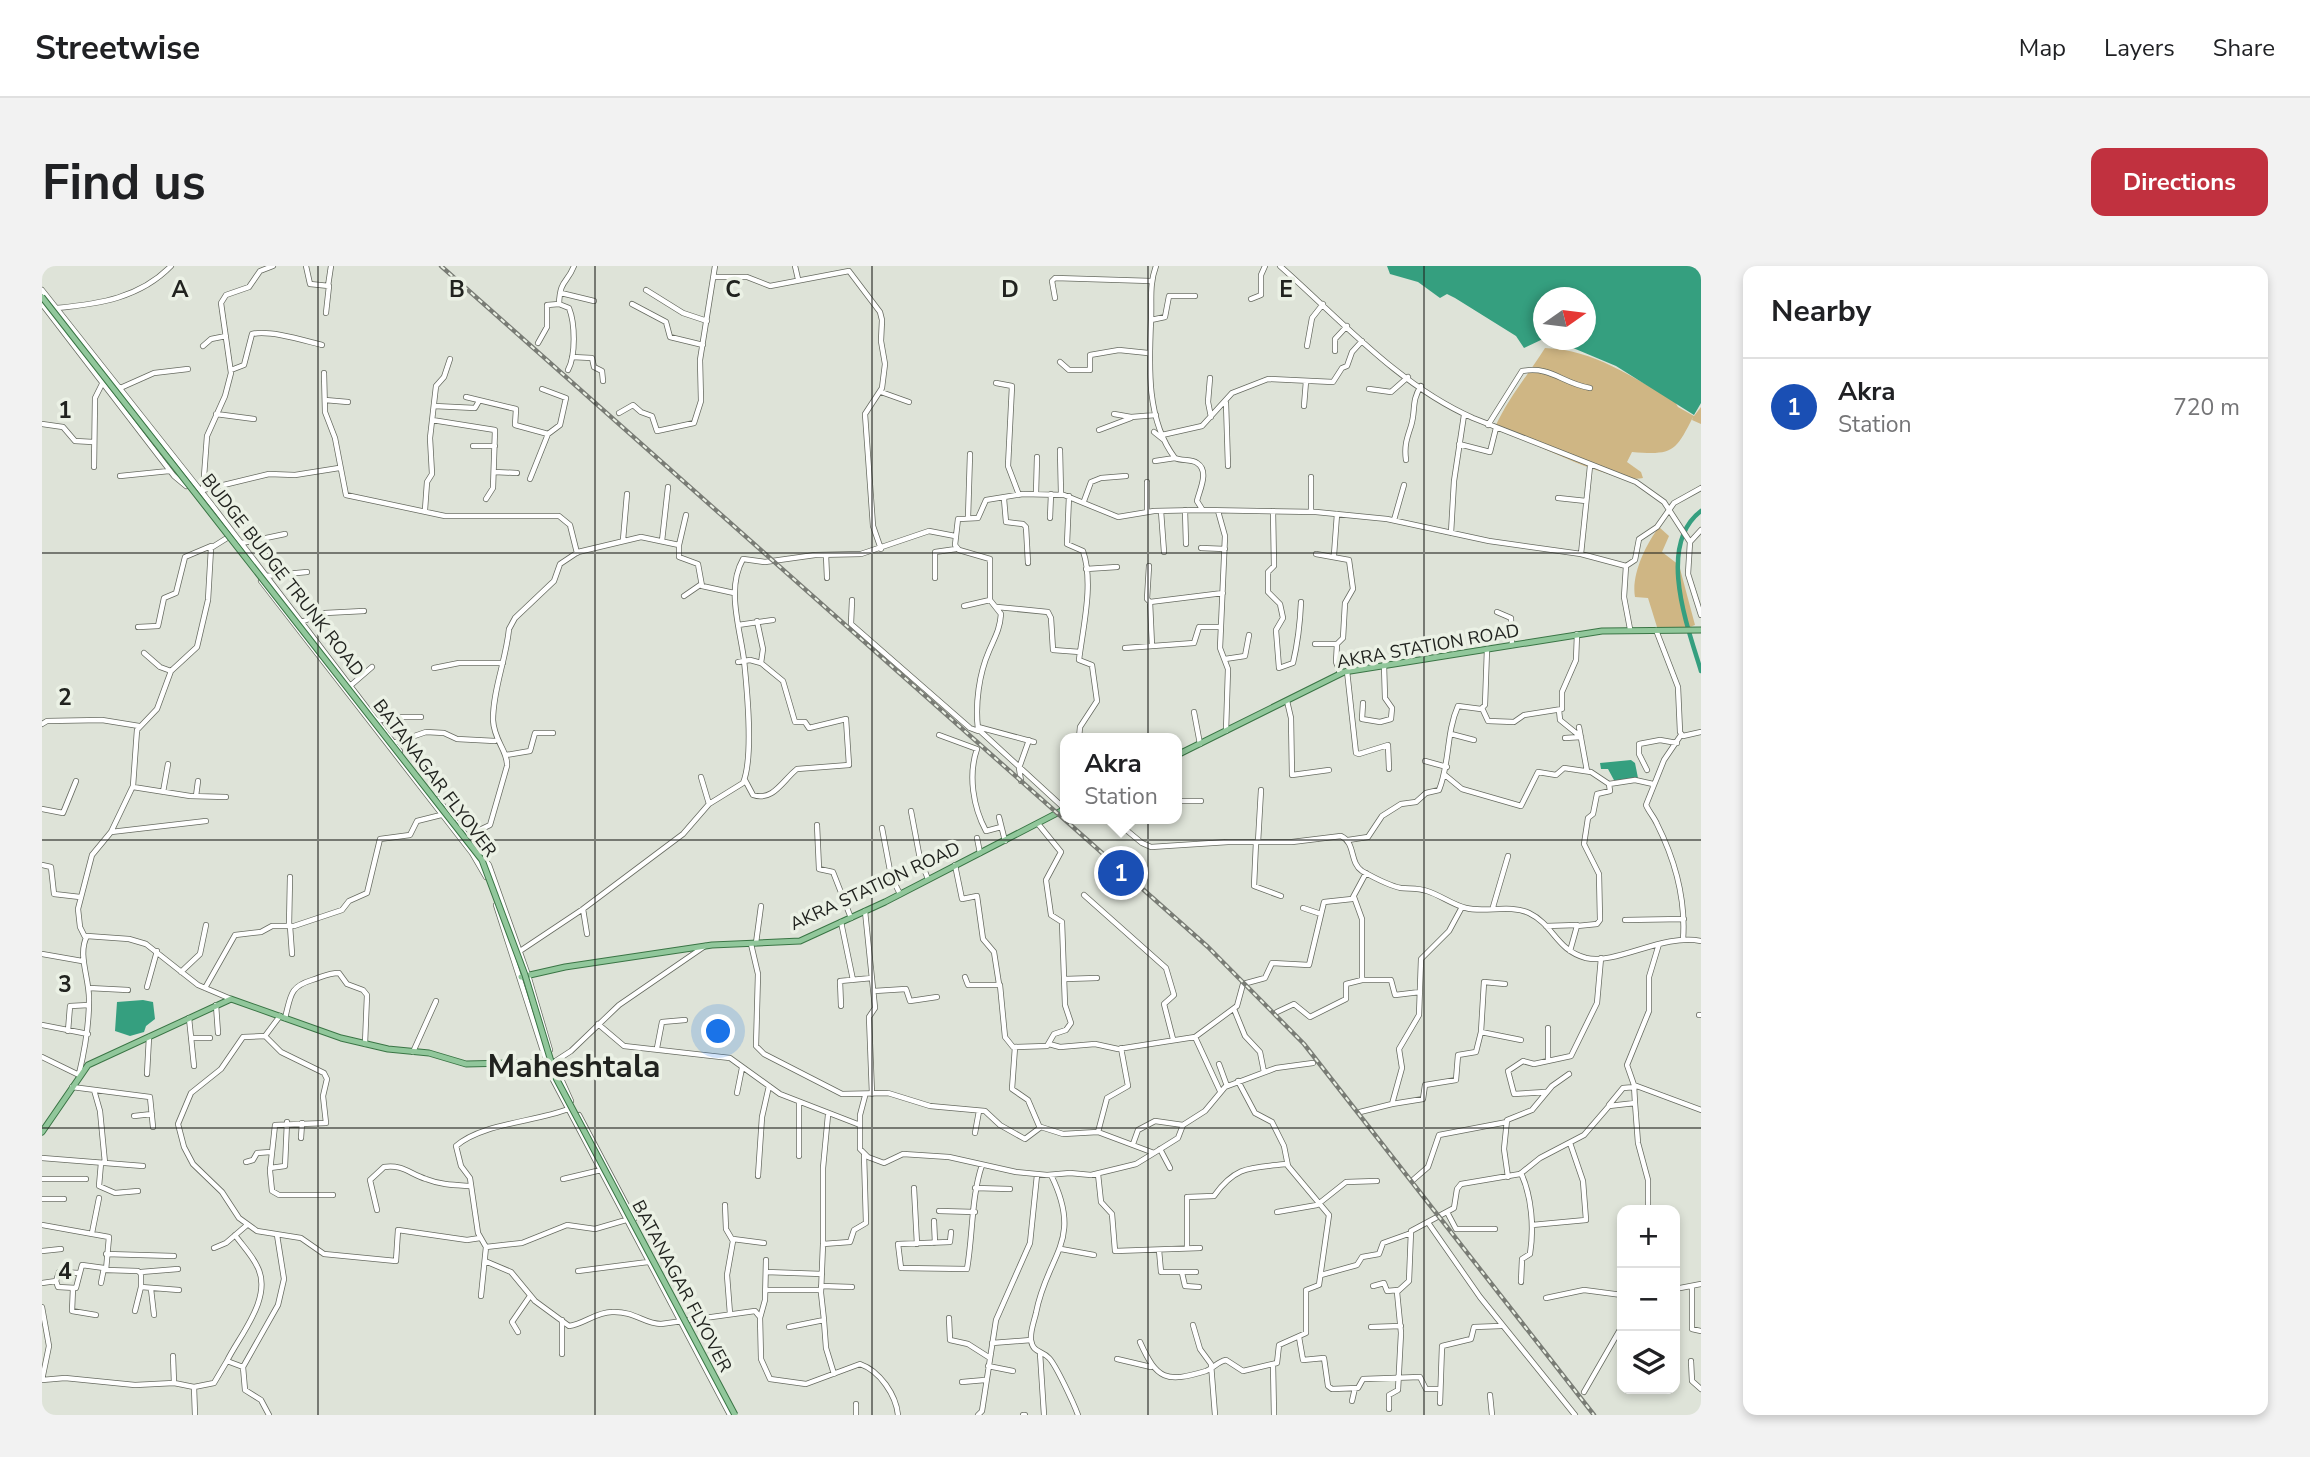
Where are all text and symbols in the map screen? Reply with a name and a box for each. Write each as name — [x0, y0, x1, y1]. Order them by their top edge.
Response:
text: Streetwise — [35, 26, 200, 71]
text: Map — [2019, 32, 2066, 64]
text: Layers — [2104, 32, 2175, 64]
text: Share — [2213, 32, 2275, 64]
button: Directions — [2091, 148, 2268, 216]
text: Find us — [42, 149, 206, 216]
text: A — [171, 274, 189, 305]
text: B — [449, 274, 465, 305]
text: C — [725, 274, 741, 305]
text: D — [1001, 274, 1019, 305]
text: E — [1279, 274, 1293, 305]
north arrow — [1533, 287, 1596, 350]
text: Nearby — [1771, 291, 1871, 332]
text: Akra — [1838, 374, 1896, 409]
text: 1 — [1787, 392, 1801, 423]
text: 720 m — [2173, 392, 2240, 423]
text: 1 — [58, 395, 72, 426]
text: Station — [1838, 409, 1912, 440]
street label: BUDGE BUDGE TRUNK ROAD — [196, 469, 370, 681]
street label: AKRA STATION ROAD — [1335, 618, 1521, 674]
text: 2 — [58, 682, 72, 713]
street label: BATANAGAR FLYOVER — [368, 694, 502, 862]
popup — [1060, 733, 1182, 824]
text: Akra — [1084, 746, 1142, 781]
text: Station — [1084, 781, 1158, 812]
street label: AKRA STATION ROAD — [786, 836, 964, 936]
pin: 1 — [1098, 847, 1144, 899]
text: 3 — [58, 969, 72, 1000]
your location — [701, 1014, 735, 1048]
district label: Maheshtala — [487, 1045, 661, 1088]
street label: BATANAGAR FLYOVER — [626, 1196, 738, 1376]
map controls — [1617, 1205, 1680, 1394]
button: + — [1617, 1205, 1680, 1268]
text: 4 — [58, 1256, 72, 1287]
button: − — [1617, 1268, 1680, 1331]
button: layers — [1617, 1331, 1680, 1394]

